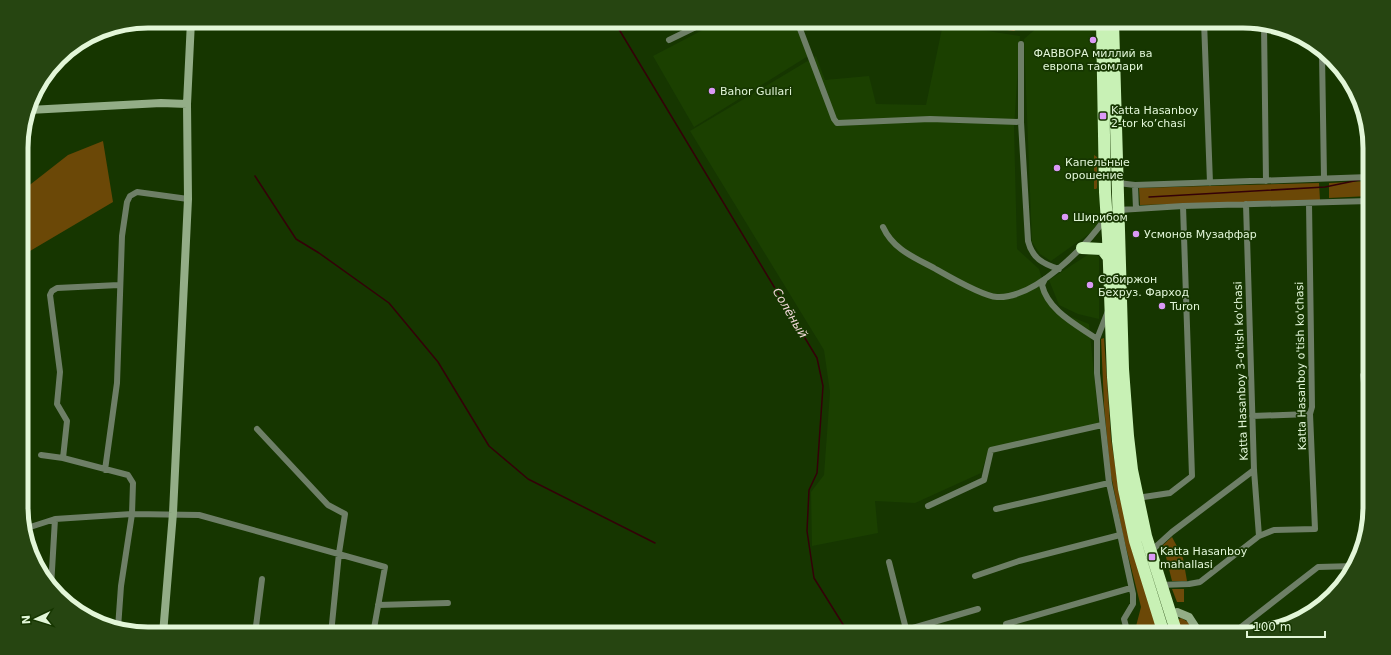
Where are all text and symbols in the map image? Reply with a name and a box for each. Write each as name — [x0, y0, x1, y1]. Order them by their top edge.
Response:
marker: ФАВВОРА миллий ва европа таомлари — [1088, 35, 1098, 45]
place label: ФАВВОРА миллий ва европа таомлари — [1034, 47, 1152, 73]
place label: Bahor Gullari — [720, 85, 792, 98]
marker: Bahor Gullari — [707, 86, 717, 96]
place label: Katta Hasanboy 2-tor ko’chasi — [1111, 104, 1199, 130]
marker: Katta Hasanboy 2-tor ko’chasi — [1098, 111, 1108, 121]
place label: Капельные орошение — [1065, 156, 1130, 182]
marker: Капельные орошение — [1052, 163, 1062, 173]
place label: Ширибом — [1073, 211, 1128, 224]
marker: Ширибом — [1060, 212, 1070, 222]
place label: Усмонов Музаффар — [1144, 228, 1257, 241]
marker: Усмонов Музаффар — [1131, 229, 1141, 239]
place label: Собиржон Бехруз. Фарход — [1098, 273, 1190, 299]
marker: Собиржон Бехруз. Фарход — [1085, 280, 1095, 290]
street label: Katta Hasanboy 3-o'tish ko'chasi — [1231, 281, 1251, 461]
street label: Katta Hasanboy o'tish ko'chasi — [1293, 282, 1309, 450]
water label: Солёный — [770, 285, 810, 341]
place label: Turon — [1169, 300, 1200, 313]
marker: Turon — [1157, 301, 1167, 311]
place label: Katta Hasanboy mahallasi — [1160, 545, 1248, 571]
marker: Katta Hasanboy mahallasi — [1147, 552, 1157, 562]
north arrow — [16, 599, 56, 639]
scale bar — [1247, 613, 1325, 639]
text: N — [20, 615, 33, 625]
text: 100 m — [1253, 620, 1291, 634]

